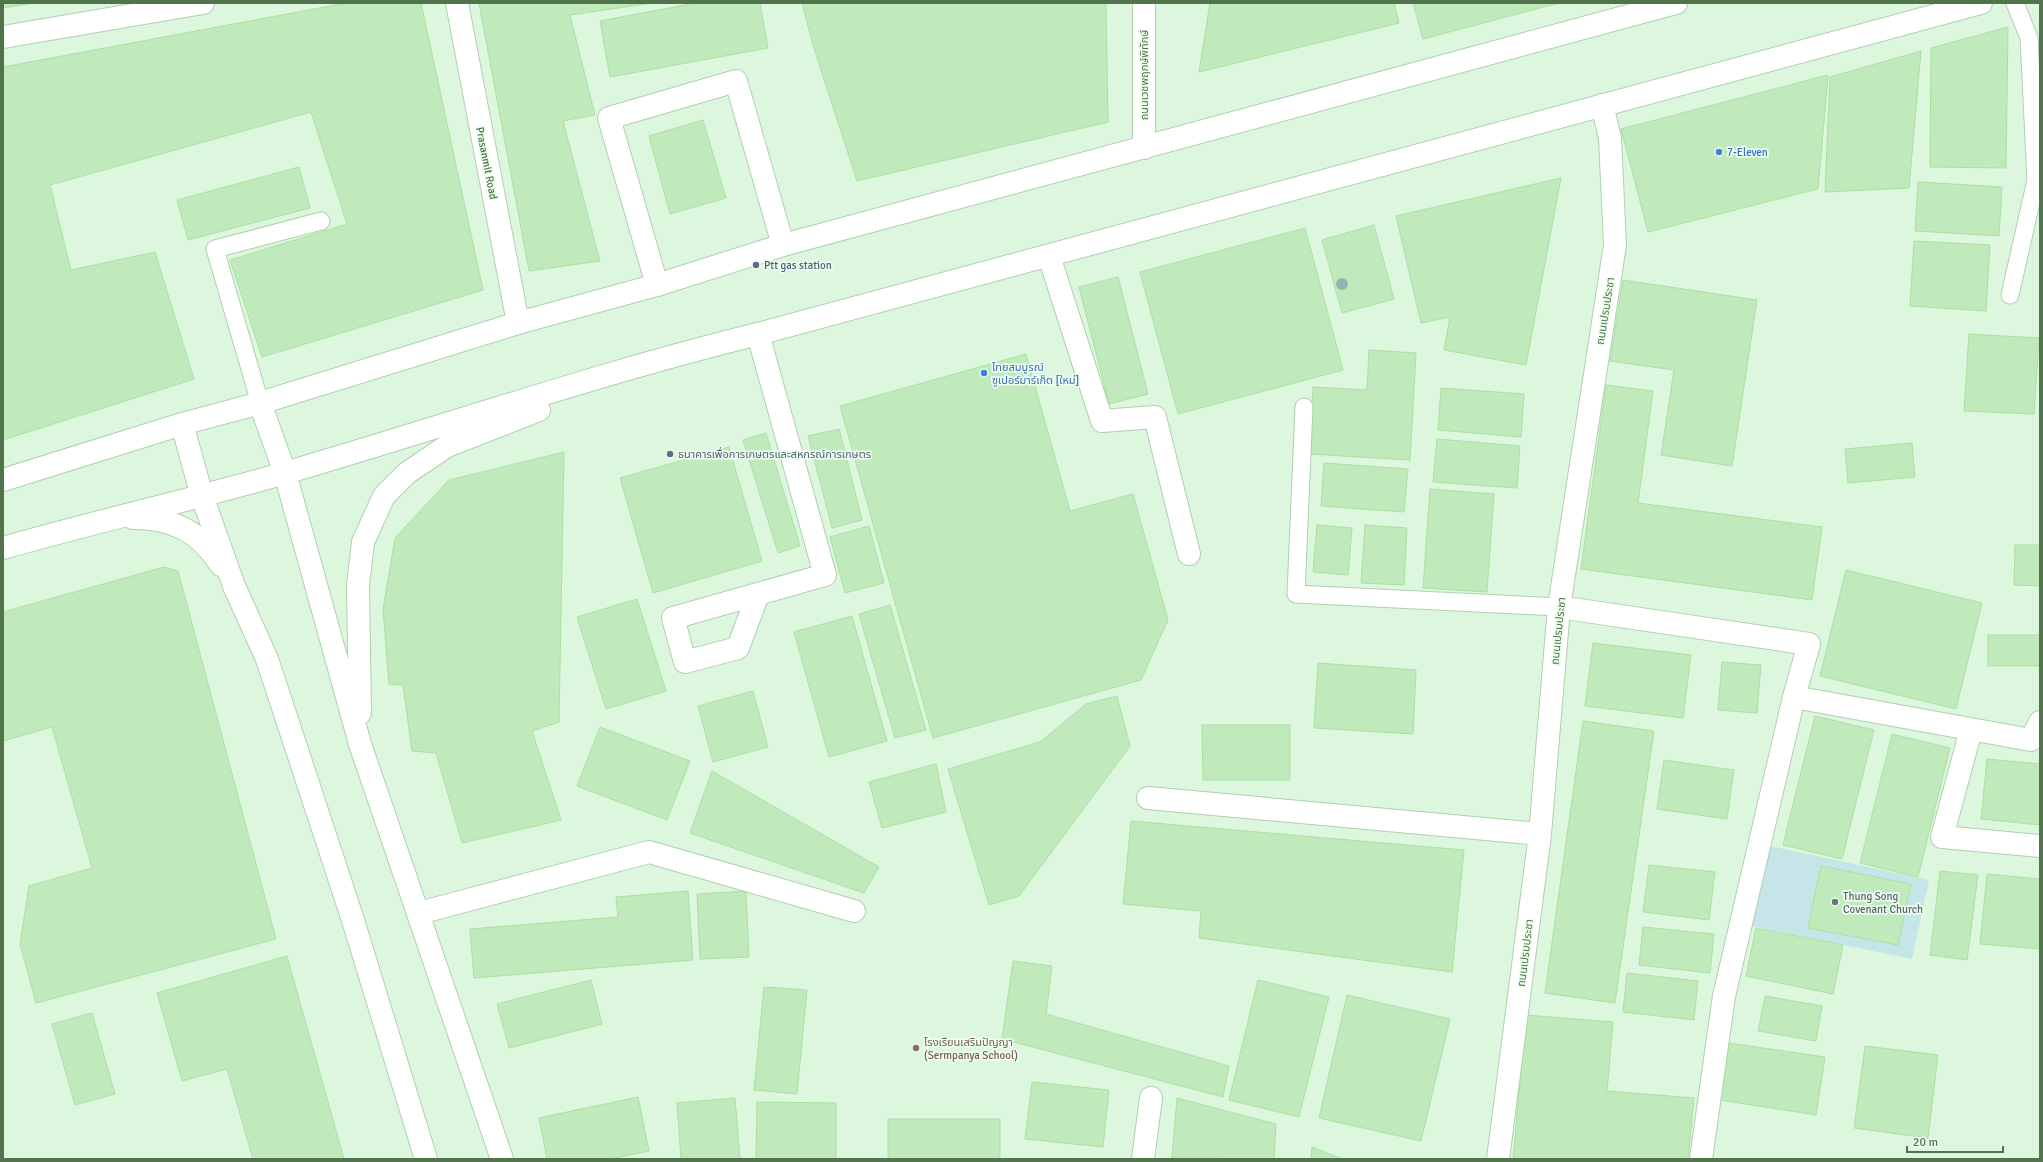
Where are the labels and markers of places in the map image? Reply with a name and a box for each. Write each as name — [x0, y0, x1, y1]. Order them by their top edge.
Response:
place label: 7-Eleven — [1727, 146, 1768, 159]
marker: 7-Eleven — [1714, 147, 1724, 157]
place label: Ptt gas station — [764, 259, 832, 272]
marker: Ptt gas station — [751, 260, 761, 270]
place label: ไทยสมบูรณ์ ซูเปอร์มาร์เก็ต [ใหม่] — [991, 361, 1079, 387]
marker: ไทยสมบูรณ์ ซูเปอร์มาร์เก็ต [ใหม่] — [979, 368, 989, 378]
place label: ธนาคารเพื่อการเกษตรและสหกรณ์การเกษตร — [678, 446, 871, 461]
marker: ธนาคารเพื่อการเกษตรและสหกรณ์การเกษตร — [665, 449, 675, 459]
place label: Thung Song Covenant Church — [1843, 890, 1923, 916]
marker: Thung Song Covenant Church — [1830, 897, 1840, 907]
place label: โรงเรียนเสริมปัญญา (Sermpanya School) — [924, 1036, 1018, 1062]
marker: โรงเรียนเสริมปัญญา (Sermpanya School) — [911, 1043, 921, 1053]

